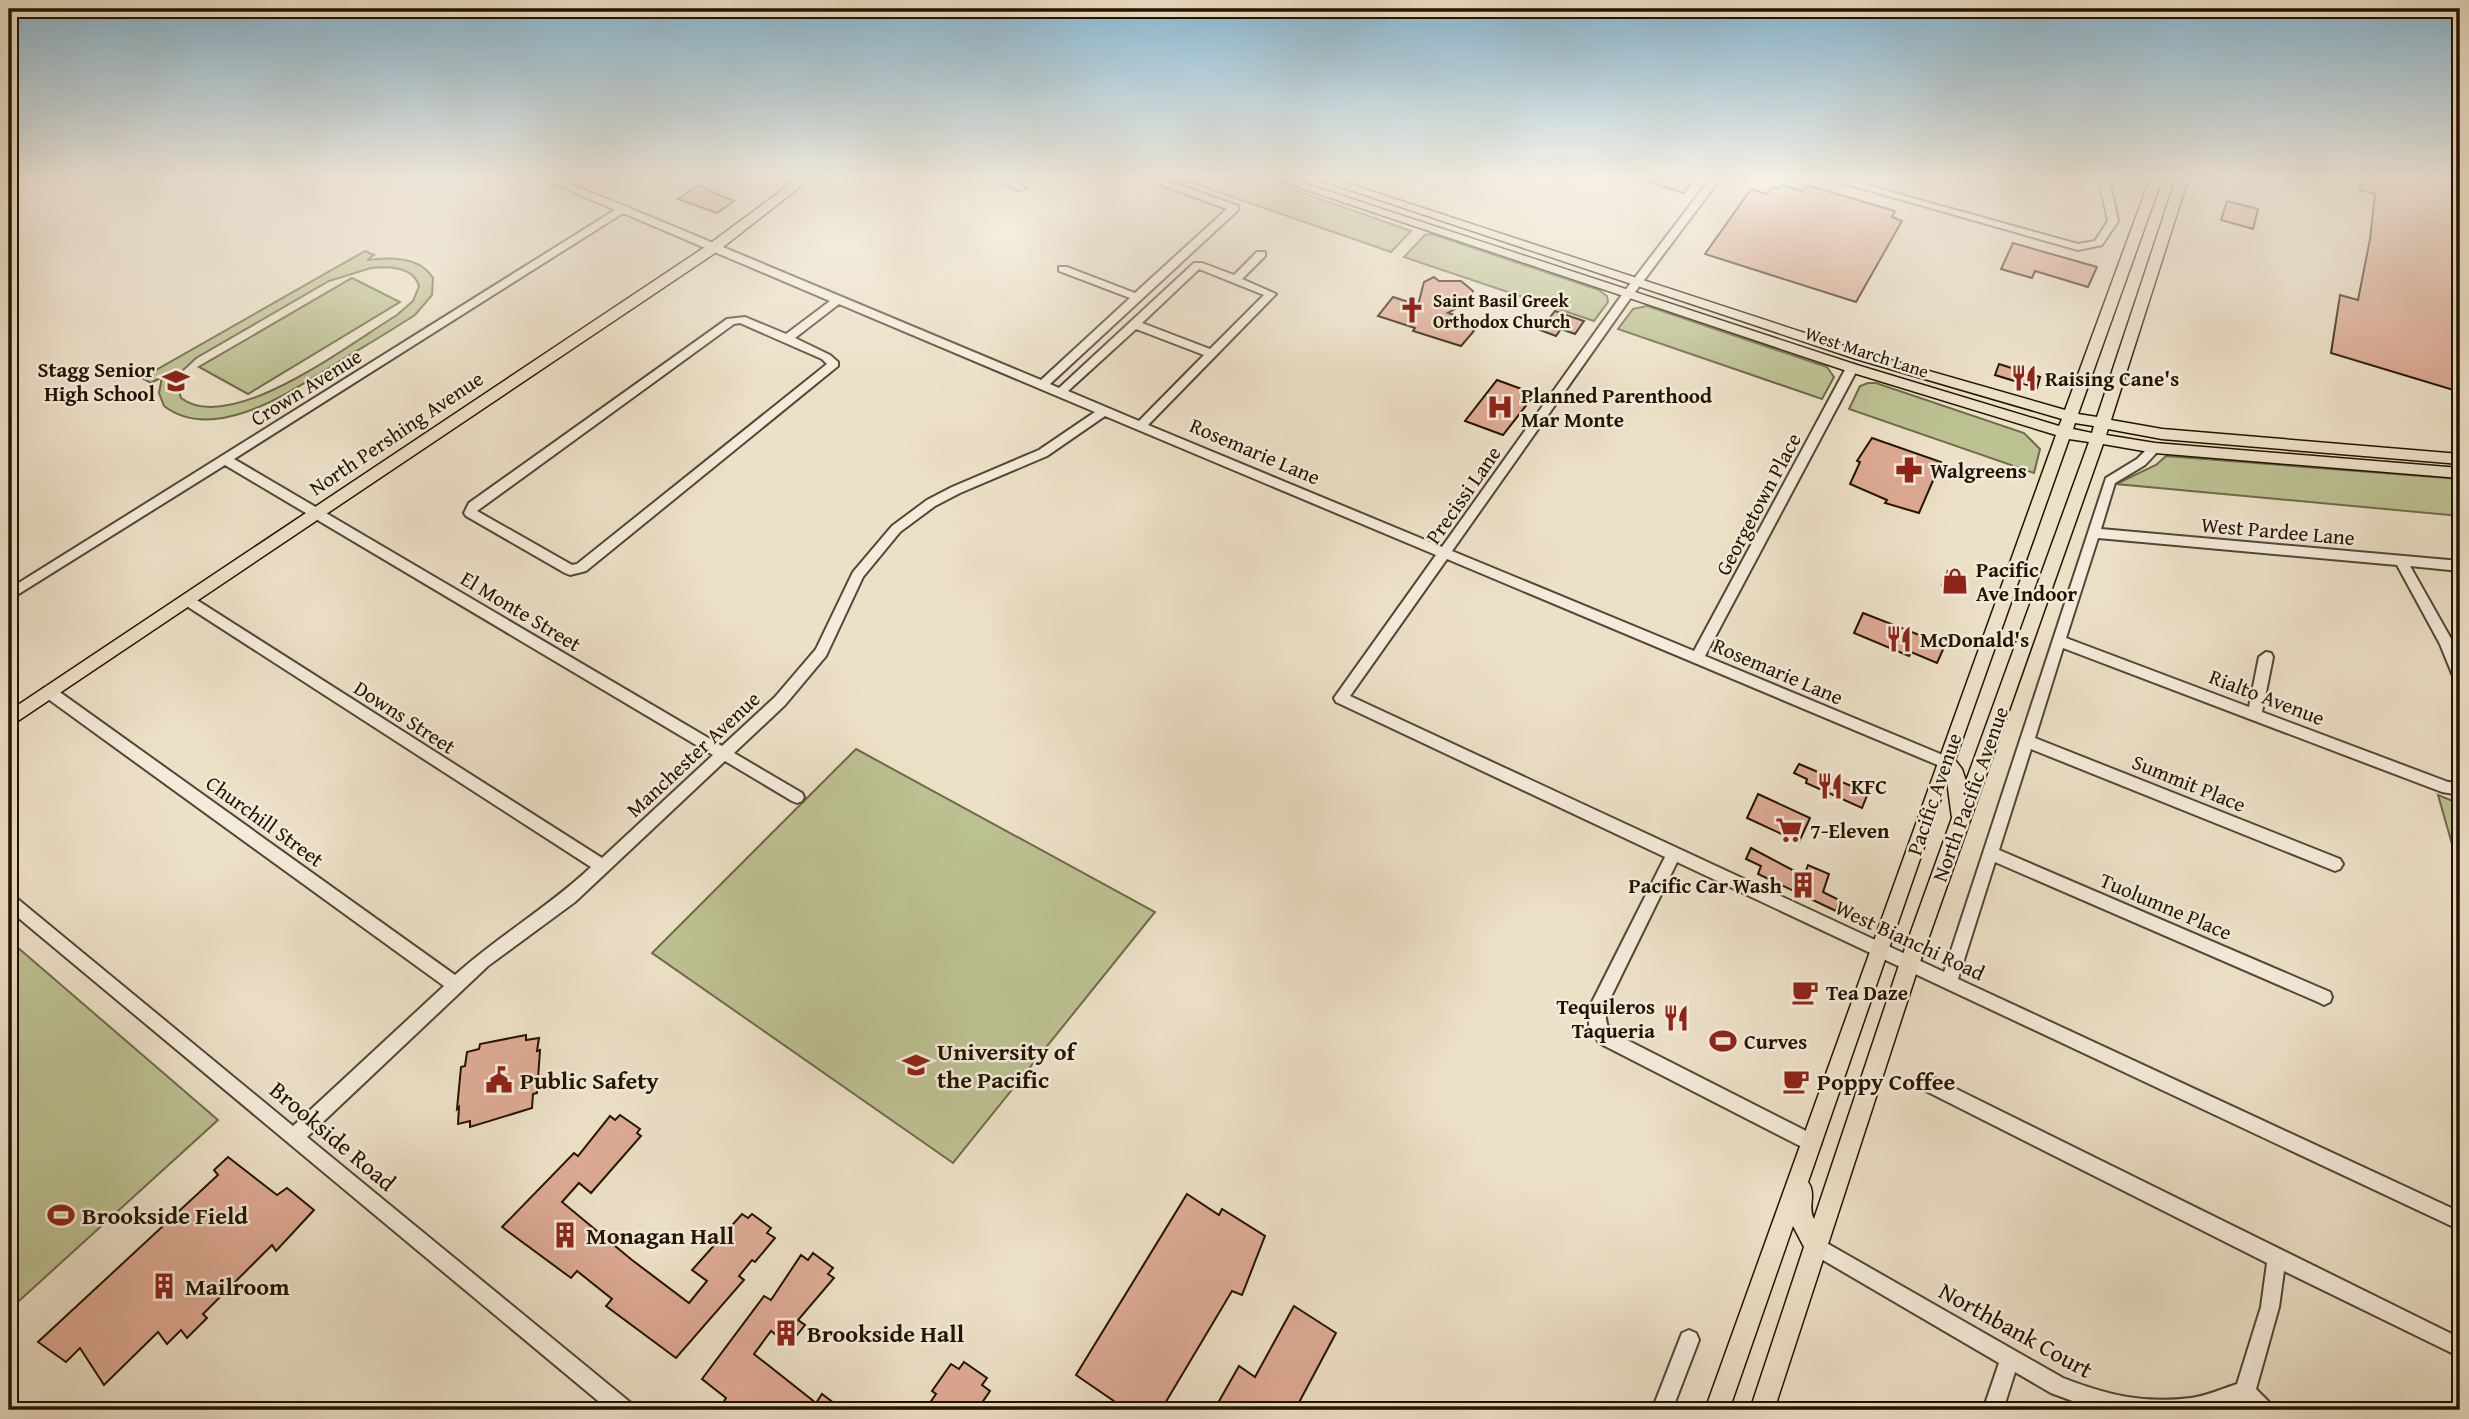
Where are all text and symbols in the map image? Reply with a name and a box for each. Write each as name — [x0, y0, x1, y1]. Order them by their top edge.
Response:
place label: Saint Basil Greek Orthodox Church — [1433, 287, 1571, 335]
church icon: Saint Basil Greek Orthodox Church — [1397, 295, 1427, 325]
street label: West March Lane — [1802, 319, 1932, 385]
street label: Crown Avenue — [244, 340, 368, 434]
place label: Stagg Senior High School — [37, 354, 155, 409]
street label: North Pershing Avenue — [303, 363, 489, 503]
restaurant icon: Raising Cane's — [2009, 363, 2039, 393]
place label: Raising Cane's — [2045, 363, 2179, 394]
school or university icon: Stagg Senior High School — [161, 366, 191, 396]
place label: Planned Parenthood Mar Monte — [1521, 380, 1712, 435]
hospital icon: Planned Parenthood Mar Monte — [1485, 392, 1515, 422]
street label: Rosemarie Lane — [1185, 410, 1325, 492]
street label: Georgetown Place — [1707, 427, 1809, 581]
street label: Precissi Lane — [1418, 439, 1508, 550]
pharmacy icon: Walgreens — [1894, 455, 1924, 485]
place label: Walgreens — [1930, 455, 2027, 486]
street label: West Pardee Lane — [2200, 509, 2356, 553]
place label: Pacific Ave Indoor — [1976, 554, 2077, 609]
street label: El Monte Street — [455, 563, 588, 660]
shop icon: Pacific Ave Indoor — [1940, 566, 1970, 596]
restaurant icon: McDonald's — [1884, 624, 1914, 654]
place label: McDonald's — [1920, 624, 2029, 655]
street label: Rosemarie Lane — [1708, 630, 1848, 712]
street label: Rialto Avenue — [2205, 661, 2329, 733]
street label: Downs Street — [348, 672, 463, 762]
street label: Manchester Avenue — [619, 684, 767, 824]
street label: North Pacific Avenue — [1924, 702, 2016, 886]
street label: Pacific Avenue — [1899, 729, 1969, 859]
street label: Summit Place — [2127, 746, 2251, 820]
street label: Churchill Street — [200, 768, 331, 875]
restaurant icon: KFC — [1815, 771, 1845, 801]
place label: KFC — [1851, 771, 1887, 802]
supermarket icon: 7-Eleven — [1774, 815, 1804, 845]
place label: 7-Eleven — [1810, 815, 1890, 846]
street label: Tuolumne Place — [2095, 864, 2237, 948]
place label: Pacific Car Wash — [1629, 870, 1783, 901]
building icon: Pacific Car Wash — [1788, 870, 1818, 900]
street label: West Bianchi Road — [1830, 892, 1991, 989]
cafe icon: Tea Daze — [1790, 977, 1820, 1007]
place label: Tea Daze — [1826, 977, 1908, 1008]
place label: Tequileros Taqueria — [1556, 991, 1655, 1046]
restaurant icon: Tequileros Taqueria — [1661, 1003, 1691, 1033]
sports icon: Curves — [1708, 1026, 1738, 1056]
place label: Curves — [1744, 1026, 1807, 1057]
place label: University of the Pacific — [937, 1034, 1078, 1097]
school or university icon: University of the Pacific — [901, 1050, 931, 1080]
place label: Public Safety — [520, 1063, 659, 1098]
place label: Poppy Coffee — [1817, 1064, 1956, 1099]
public building icon: Public Safety — [484, 1065, 514, 1095]
cafe icon: Poppy Coffee — [1781, 1066, 1811, 1096]
street label: Brookside Road — [262, 1073, 404, 1200]
place label: Brookside Field — [82, 1198, 248, 1233]
sports icon: Brookside Field — [46, 1200, 76, 1230]
place label: Monagan Hall — [586, 1218, 735, 1253]
building icon: Monagan Hall — [550, 1220, 580, 1250]
place label: Mailroom — [185, 1269, 290, 1304]
building icon: Mailroom — [149, 1271, 179, 1301]
street label: Northbank Court — [1933, 1273, 2100, 1387]
place label: Brookside Hall — [807, 1316, 965, 1351]
building icon: Brookside Hall — [771, 1318, 801, 1348]

